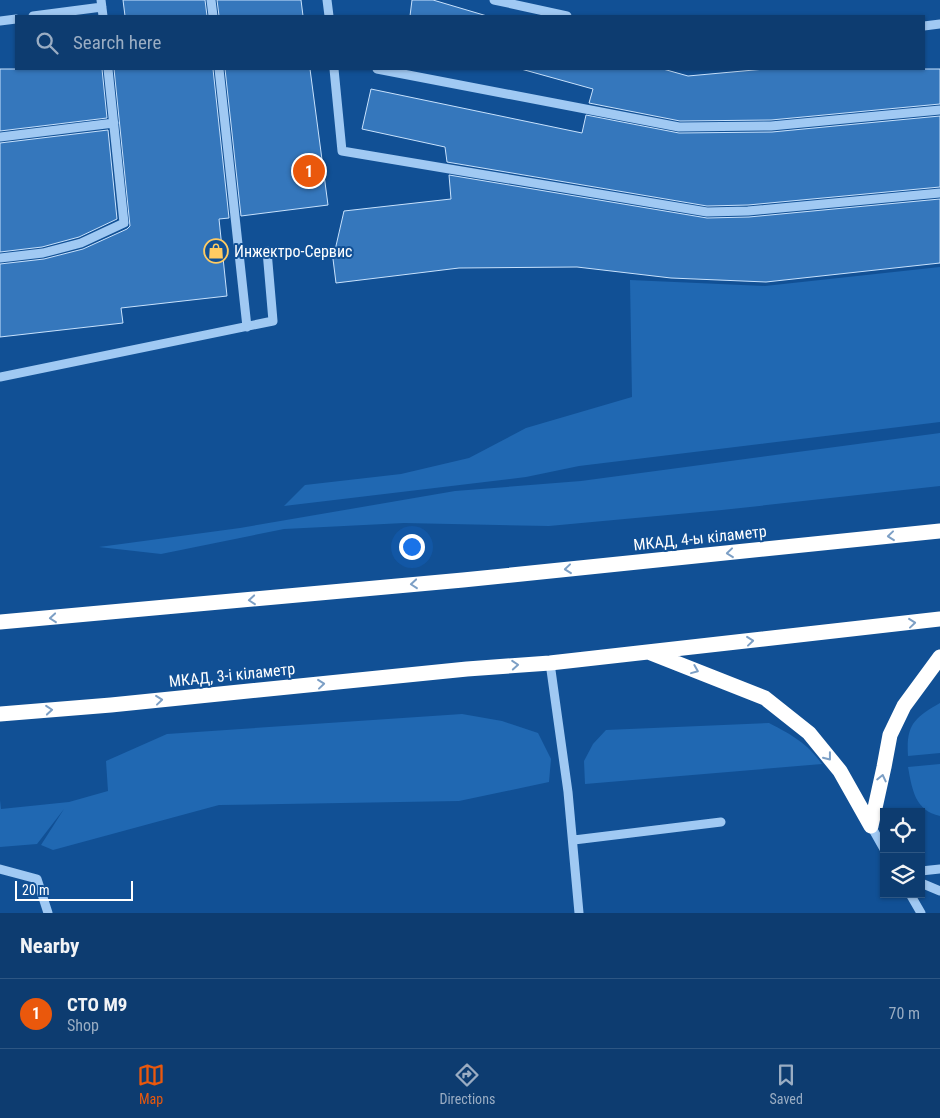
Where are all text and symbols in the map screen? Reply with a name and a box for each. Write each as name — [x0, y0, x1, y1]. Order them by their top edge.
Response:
search box — [15, 15, 925, 70]
icon: search — [33, 29, 61, 57]
text: Search here — [73, 31, 161, 54]
pin: 1 — [293, 152, 325, 190]
shop icon: Инжектро-Сервис — [203, 238, 229, 264]
place label: Инжектро-Сервис — [234, 242, 352, 261]
street label: МКАД, 4-ы кіламетр — [632, 522, 768, 554]
one-way arrow — [887, 530, 895, 541]
your location — [399, 534, 425, 560]
one-way arrow — [726, 547, 734, 558]
one-way arrow — [564, 563, 572, 574]
one-way arrow — [410, 579, 418, 590]
one-way arrow — [248, 594, 256, 605]
one-way arrow — [49, 612, 57, 623]
one-way arrow — [908, 618, 916, 629]
one-way arrow — [747, 636, 755, 647]
street label: МКАД, 3-і кіламетр — [168, 659, 296, 691]
one-way arrow — [512, 660, 520, 671]
one-way arrow — [690, 664, 699, 674]
one-way arrow — [317, 678, 325, 689]
one-way arrow — [156, 695, 164, 706]
one-way arrow — [45, 705, 53, 716]
one-way arrow — [823, 751, 831, 760]
one-way arrow — [876, 774, 887, 783]
map controls — [880, 808, 925, 898]
button: locate — [880, 808, 925, 853]
button: layers — [880, 853, 925, 898]
scale bar — [15, 878, 132, 901]
text: 20 m — [22, 882, 50, 898]
text: Nearby — [20, 934, 79, 958]
text: СТО М9 — [67, 993, 127, 1016]
text: 1 — [32, 1004, 40, 1023]
text: 70 m — [888, 1004, 920, 1023]
text: Shop — [67, 1016, 99, 1035]
tab: Map — [137, 1061, 165, 1107]
tab: Directions — [439, 1061, 495, 1107]
tab: Saved — [770, 1061, 803, 1107]

